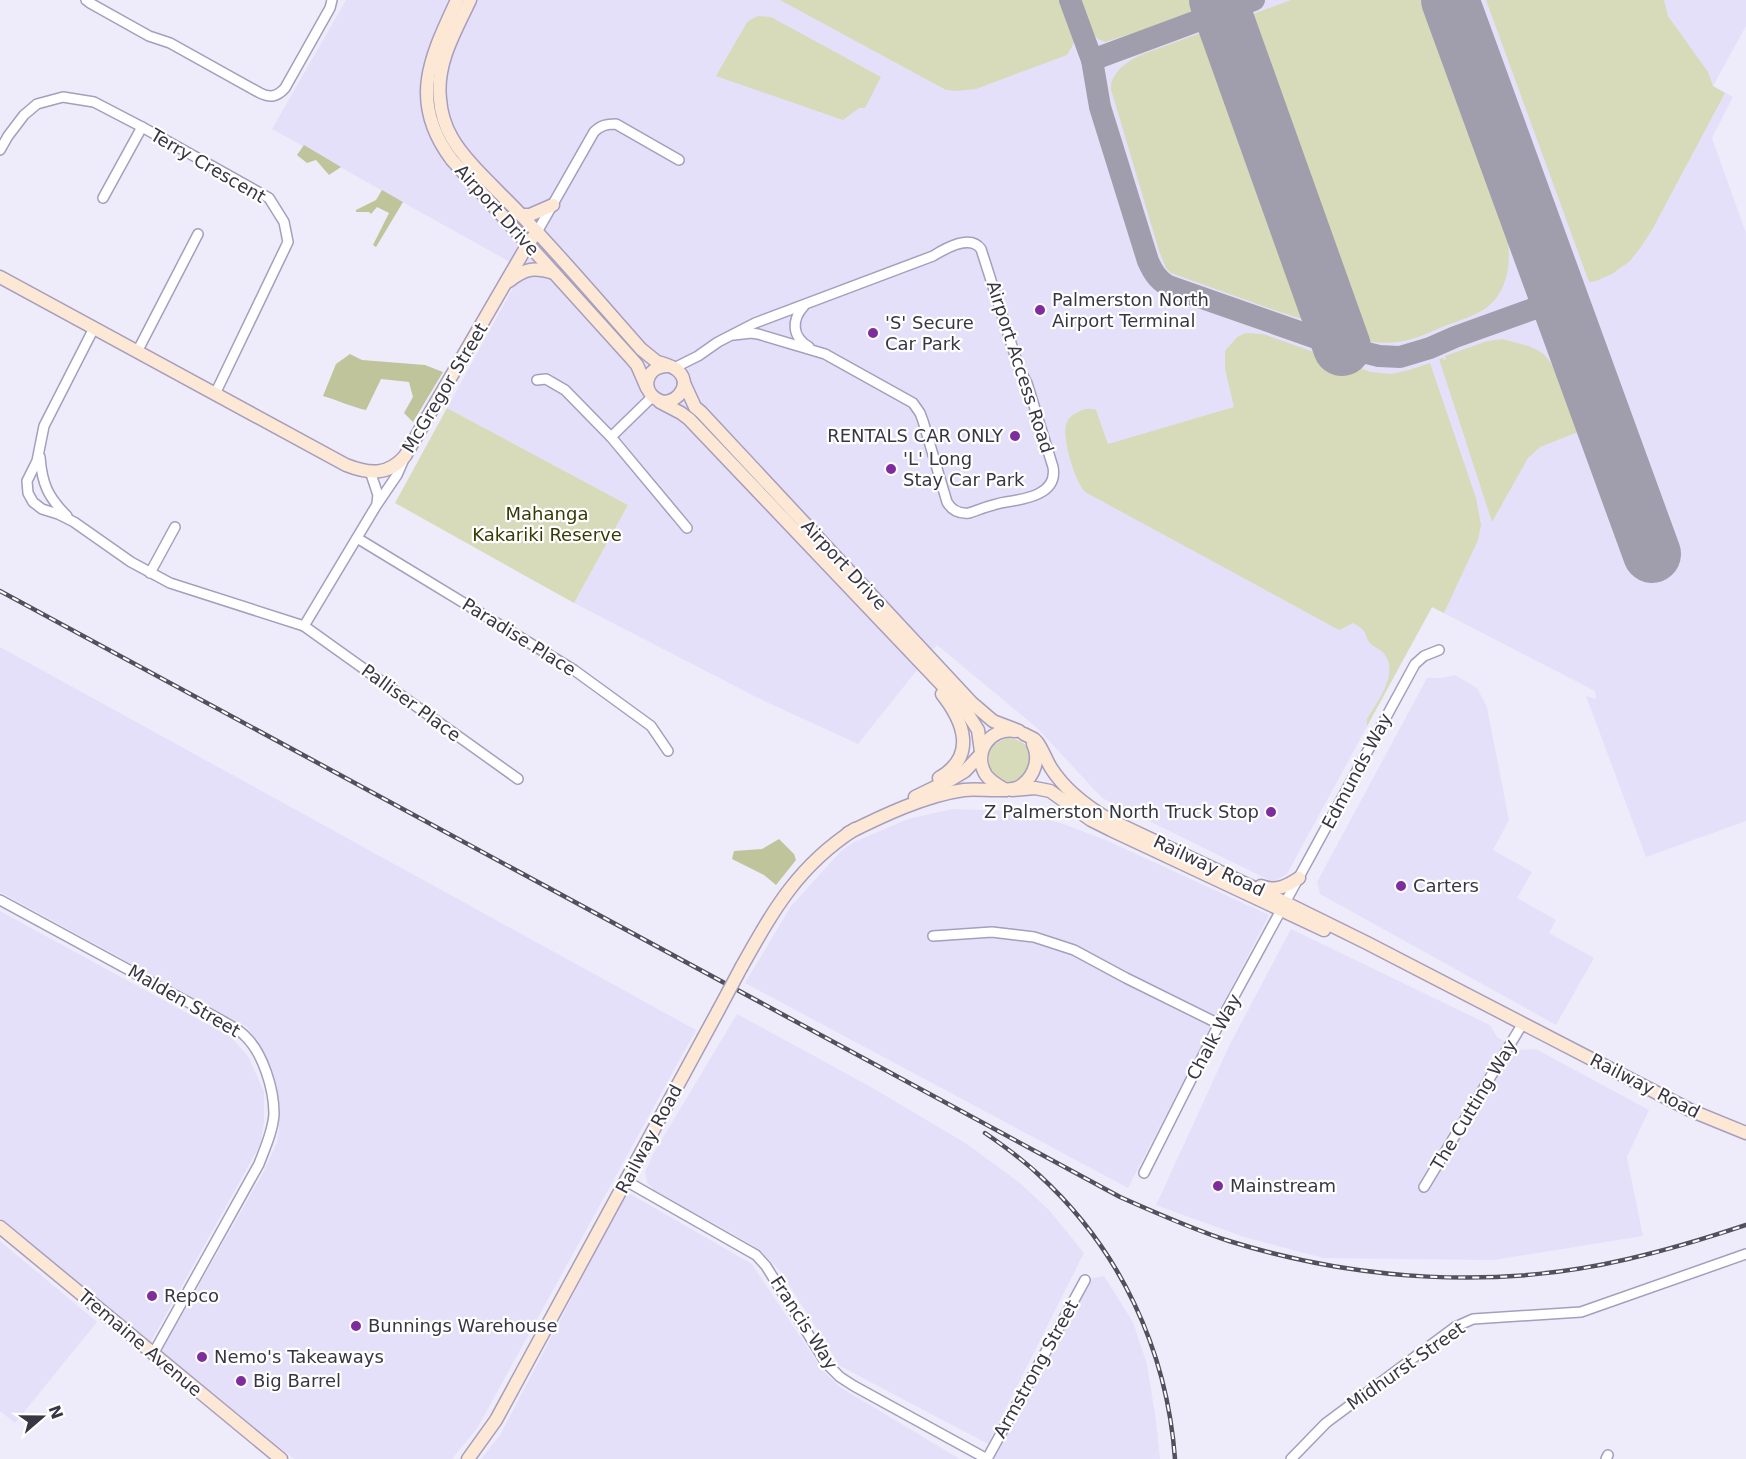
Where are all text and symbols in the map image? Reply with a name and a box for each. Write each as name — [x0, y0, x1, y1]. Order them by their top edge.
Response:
street label: Terry Crescent — [146, 124, 270, 207]
street label: Airport Drive — [451, 160, 544, 260]
street label: Airport Access Road — [983, 278, 1058, 456]
place label: Palmerston North Airport Terminal — [1052, 289, 1209, 331]
marker: Palmerston North Airport Terminal — [1033, 303, 1047, 317]
place label: 'S' Secure Car Park — [885, 312, 974, 354]
street label: McGregor Street — [398, 319, 492, 456]
marker: 'S' Secure Car Park — [866, 326, 880, 340]
place label: RENTALS CAR ONLY — [827, 425, 1004, 446]
marker: RENTALS CAR ONLY — [1008, 429, 1022, 443]
place label: 'L' Long Stay Car Park — [903, 448, 1025, 490]
marker: 'L' Long Stay Car Park — [884, 462, 898, 476]
park label: Mahanga Kakariki Reserve — [472, 503, 622, 545]
street label: Airport Drive — [797, 515, 891, 614]
street label: Paradise Place — [459, 593, 580, 680]
street label: Palliser Place — [358, 660, 465, 746]
street label: Edmunds Way — [1317, 709, 1396, 832]
place label: Z Palmerston North Truck Stop — [984, 801, 1259, 822]
marker: Z Palmerston North Truck Stop — [1264, 805, 1278, 819]
street label: Railway Road — [1150, 831, 1268, 901]
place label: Carters — [1413, 875, 1479, 896]
marker: Carters — [1394, 879, 1408, 893]
street label: Malden Street — [124, 960, 244, 1041]
street label: Chalk Way — [1182, 990, 1245, 1083]
street label: The Cutting Way — [1426, 1035, 1521, 1175]
street label: Railway Road — [1587, 1049, 1704, 1122]
street label: Railway Road — [611, 1081, 686, 1197]
place label: Mainstream — [1230, 1175, 1336, 1196]
marker: Mainstream — [1211, 1179, 1225, 1193]
street label: Francis Way — [766, 1272, 843, 1374]
street label: Tremaine Avenue — [73, 1284, 206, 1401]
place label: Repco — [164, 1285, 219, 1306]
marker: Repco — [145, 1289, 159, 1303]
street label: Armstrong Street — [989, 1296, 1082, 1441]
place label: Bunnings Warehouse — [368, 1315, 558, 1336]
street label: Midhurst Street — [1343, 1317, 1469, 1414]
marker: Bunnings Warehouse — [349, 1319, 363, 1333]
place label: Nemo's Takeaways — [214, 1346, 384, 1367]
marker: Nemo's Takeaways — [195, 1350, 209, 1364]
place label: Big Barrel — [253, 1370, 341, 1391]
marker: Big Barrel — [234, 1374, 248, 1388]
north arrow — [12, 1387, 72, 1447]
text: N — [44, 1402, 67, 1422]

